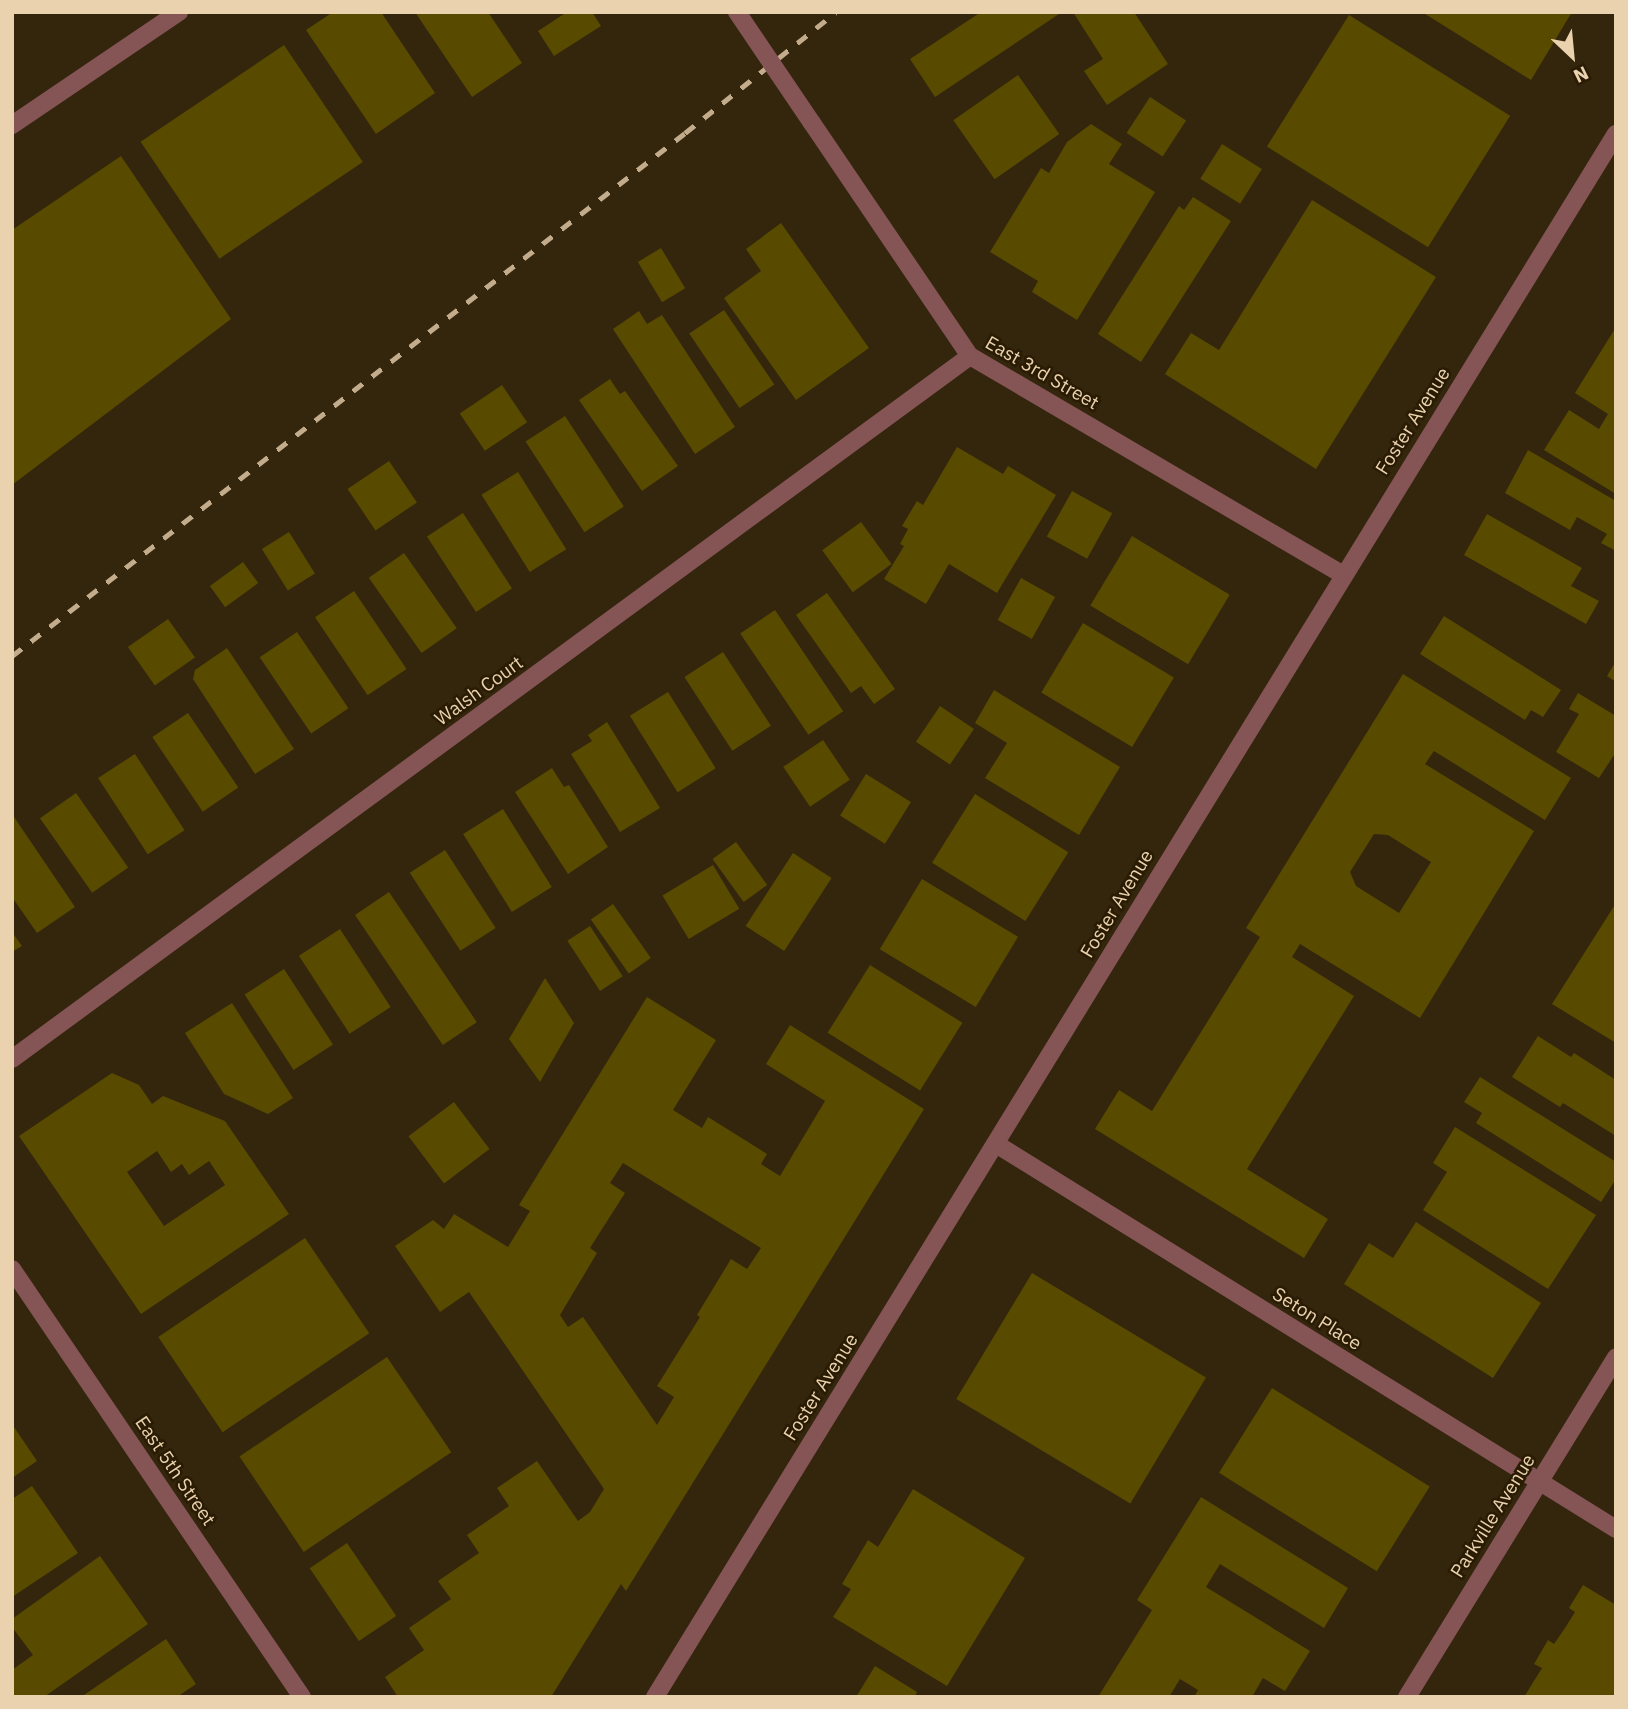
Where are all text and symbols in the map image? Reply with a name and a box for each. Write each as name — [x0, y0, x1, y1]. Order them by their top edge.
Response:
north arrow — [1537, 21, 1607, 91]
text: N — [1570, 61, 1593, 89]
street label: East 3rd Street — [981, 331, 1103, 415]
street label: Foster Avenue — [1371, 363, 1455, 479]
street label: Walsh Court — [430, 651, 528, 731]
street label: Foster Avenue — [1076, 846, 1158, 962]
street label: Seton Place — [1268, 1283, 1366, 1355]
street label: Foster Avenue — [779, 1329, 863, 1445]
street label: East 5th Street — [130, 1412, 220, 1530]
street label: Parkville Avenue — [1446, 1450, 1540, 1582]

